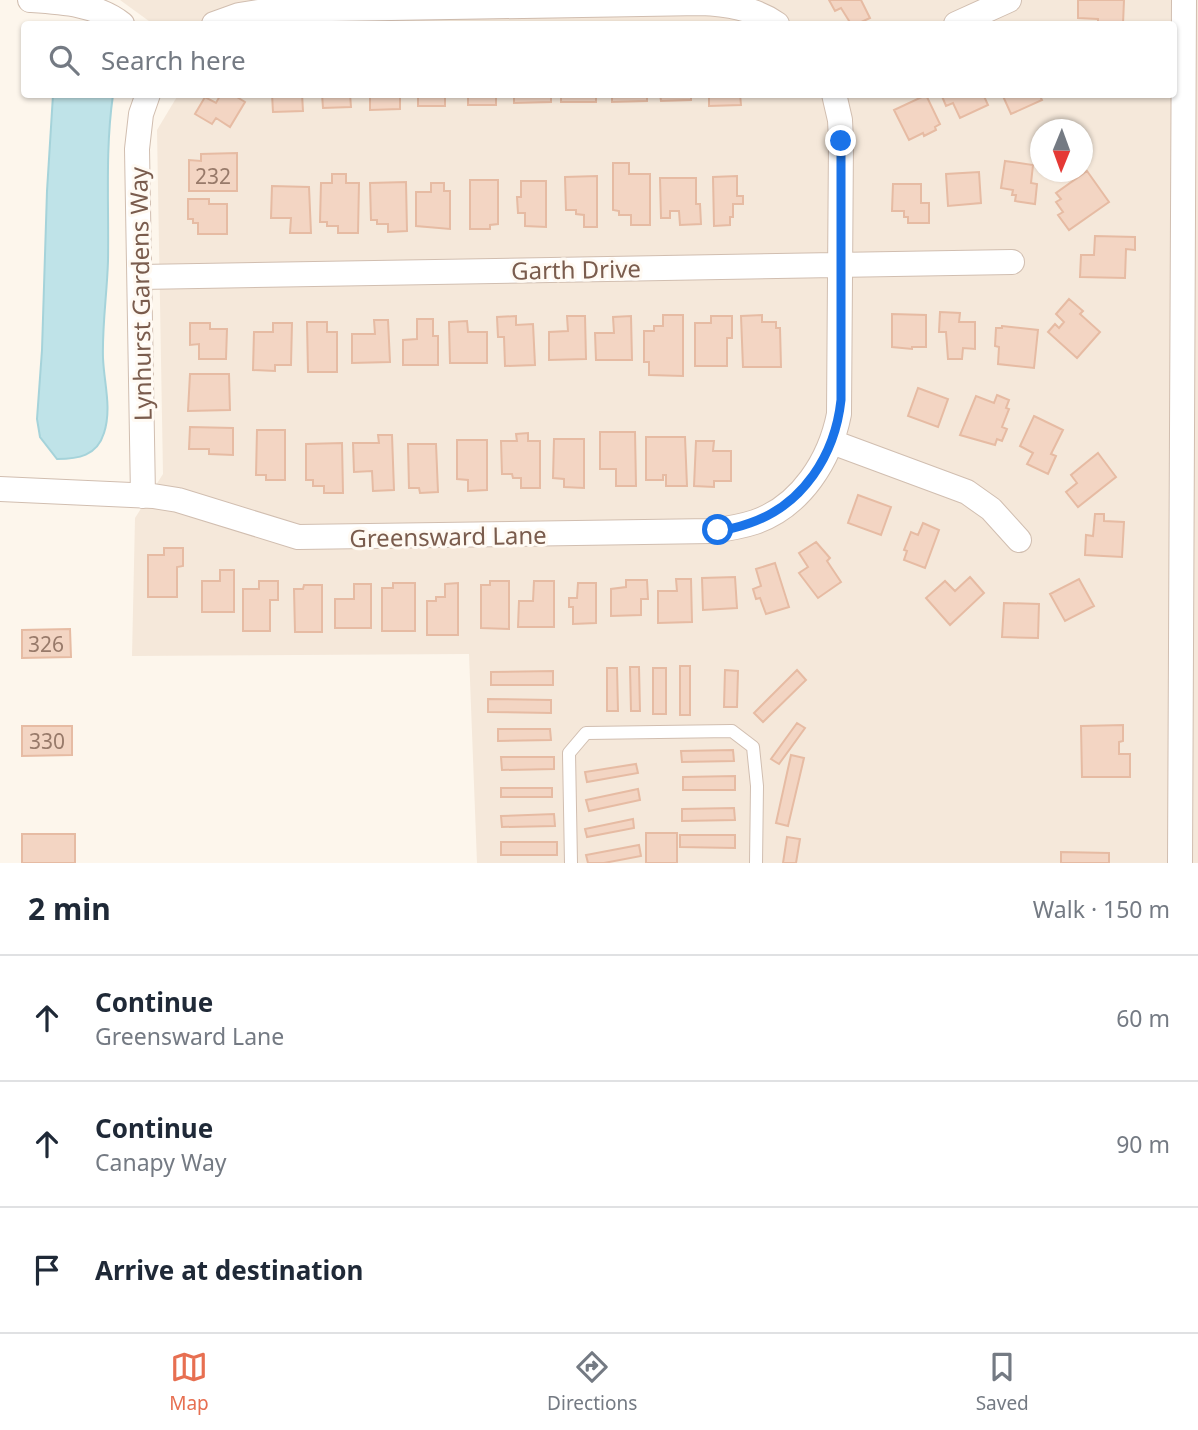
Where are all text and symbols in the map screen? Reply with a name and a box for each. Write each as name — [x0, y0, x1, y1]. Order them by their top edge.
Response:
search box — [21, 21, 1177, 98]
icon: search — [45, 41, 83, 79]
text: Search here — [101, 42, 246, 78]
north arrow — [1030, 119, 1093, 182]
route end — [825, 125, 856, 156]
house number: 232 — [195, 162, 231, 190]
street label: Lynhurst Gardens Way — [121, 166, 159, 421]
street label: Garth Drive — [511, 251, 641, 287]
route start — [702, 514, 733, 545]
street label: Greensward Lane — [349, 518, 547, 554]
house number: 326 — [28, 630, 64, 658]
house number: 330 — [29, 727, 65, 755]
text: 2 min — [28, 888, 111, 929]
text: Walk · 150 m — [1033, 893, 1170, 925]
text: Continue — [95, 984, 213, 1020]
icon: ahead — [28, 999, 66, 1037]
text: 60 m — [1116, 1002, 1170, 1034]
text: Greensward Lane — [95, 1020, 284, 1052]
text: Continue — [95, 1110, 213, 1146]
icon: ahead — [28, 1125, 66, 1163]
text: 90 m — [1116, 1128, 1170, 1160]
text: Canapy Way — [95, 1146, 227, 1178]
icon: arrive — [28, 1251, 66, 1289]
text: Arrive at destination — [95, 1252, 364, 1288]
tab: Map — [169, 1348, 209, 1416]
tab: Directions — [547, 1348, 637, 1416]
tab: Saved — [976, 1348, 1029, 1416]

